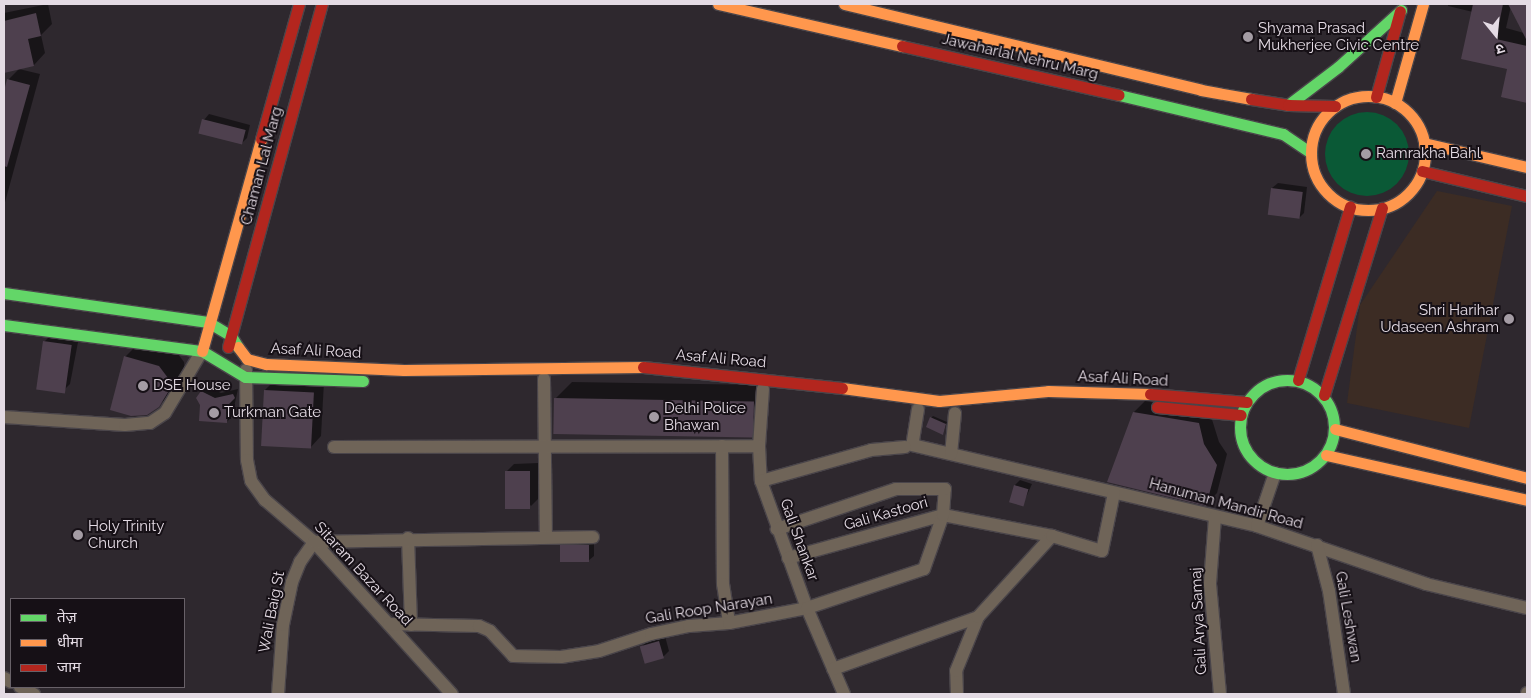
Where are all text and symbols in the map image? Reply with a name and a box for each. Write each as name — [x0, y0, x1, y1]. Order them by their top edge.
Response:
north arrow — [1471, 10, 1521, 60]
place label: Shyama Prasad Mukherjee Civic Centre — [1258, 19, 1419, 54]
street label: Jawaharlal Nehru Marg — [940, 30, 1100, 84]
marker: Shyama Prasad Mukherjee Civic Centre — [1242, 31, 1254, 43]
text: उ — [1494, 40, 1507, 58]
street label: Chaman Lal Marg — [237, 105, 287, 227]
place label: Ramrakha Bahl — [1376, 145, 1481, 163]
marker: Ramrakha Bahl — [1360, 148, 1372, 160]
place label: Shri Harihar Udaseen Ashram — [1380, 301, 1499, 336]
marker: Shri Harihar Udaseen Ashram — [1503, 313, 1515, 325]
street label: Asaf Ali Road — [270, 340, 362, 362]
street label: Asaf Ali Road — [675, 346, 767, 372]
street label: Asaf Ali Road — [1077, 368, 1169, 390]
place label: DSE House — [153, 377, 231, 395]
marker: DSE House — [137, 380, 149, 392]
place label: Delhi Police Bhawan — [664, 399, 746, 434]
place label: Turkman Gate — [224, 404, 321, 422]
marker: Turkman Gate — [208, 407, 220, 419]
marker: Delhi Police Bhawan — [648, 411, 660, 423]
street label: Hanuman Mandir Road — [1147, 475, 1305, 533]
street label: Gali Kastoori — [842, 493, 930, 535]
street label: Gali Shankar — [776, 496, 822, 584]
place label: Holy Trinity Church — [88, 517, 165, 552]
street label: Sitaram Bazar Road — [310, 518, 416, 630]
marker: Holy Trinity Church — [72, 529, 84, 541]
street label: Gali Arya Samaj — [1187, 567, 1211, 675]
street label: Wali Baig St — [255, 570, 289, 654]
street label: Gali Leshwan — [1331, 570, 1365, 664]
street label: Gali Roop Narayan — [644, 590, 774, 628]
legend — [10, 598, 185, 688]
text: तेज़ — [57, 608, 77, 626]
text: धीमा — [57, 633, 83, 651]
text: जाम — [57, 658, 81, 676]

